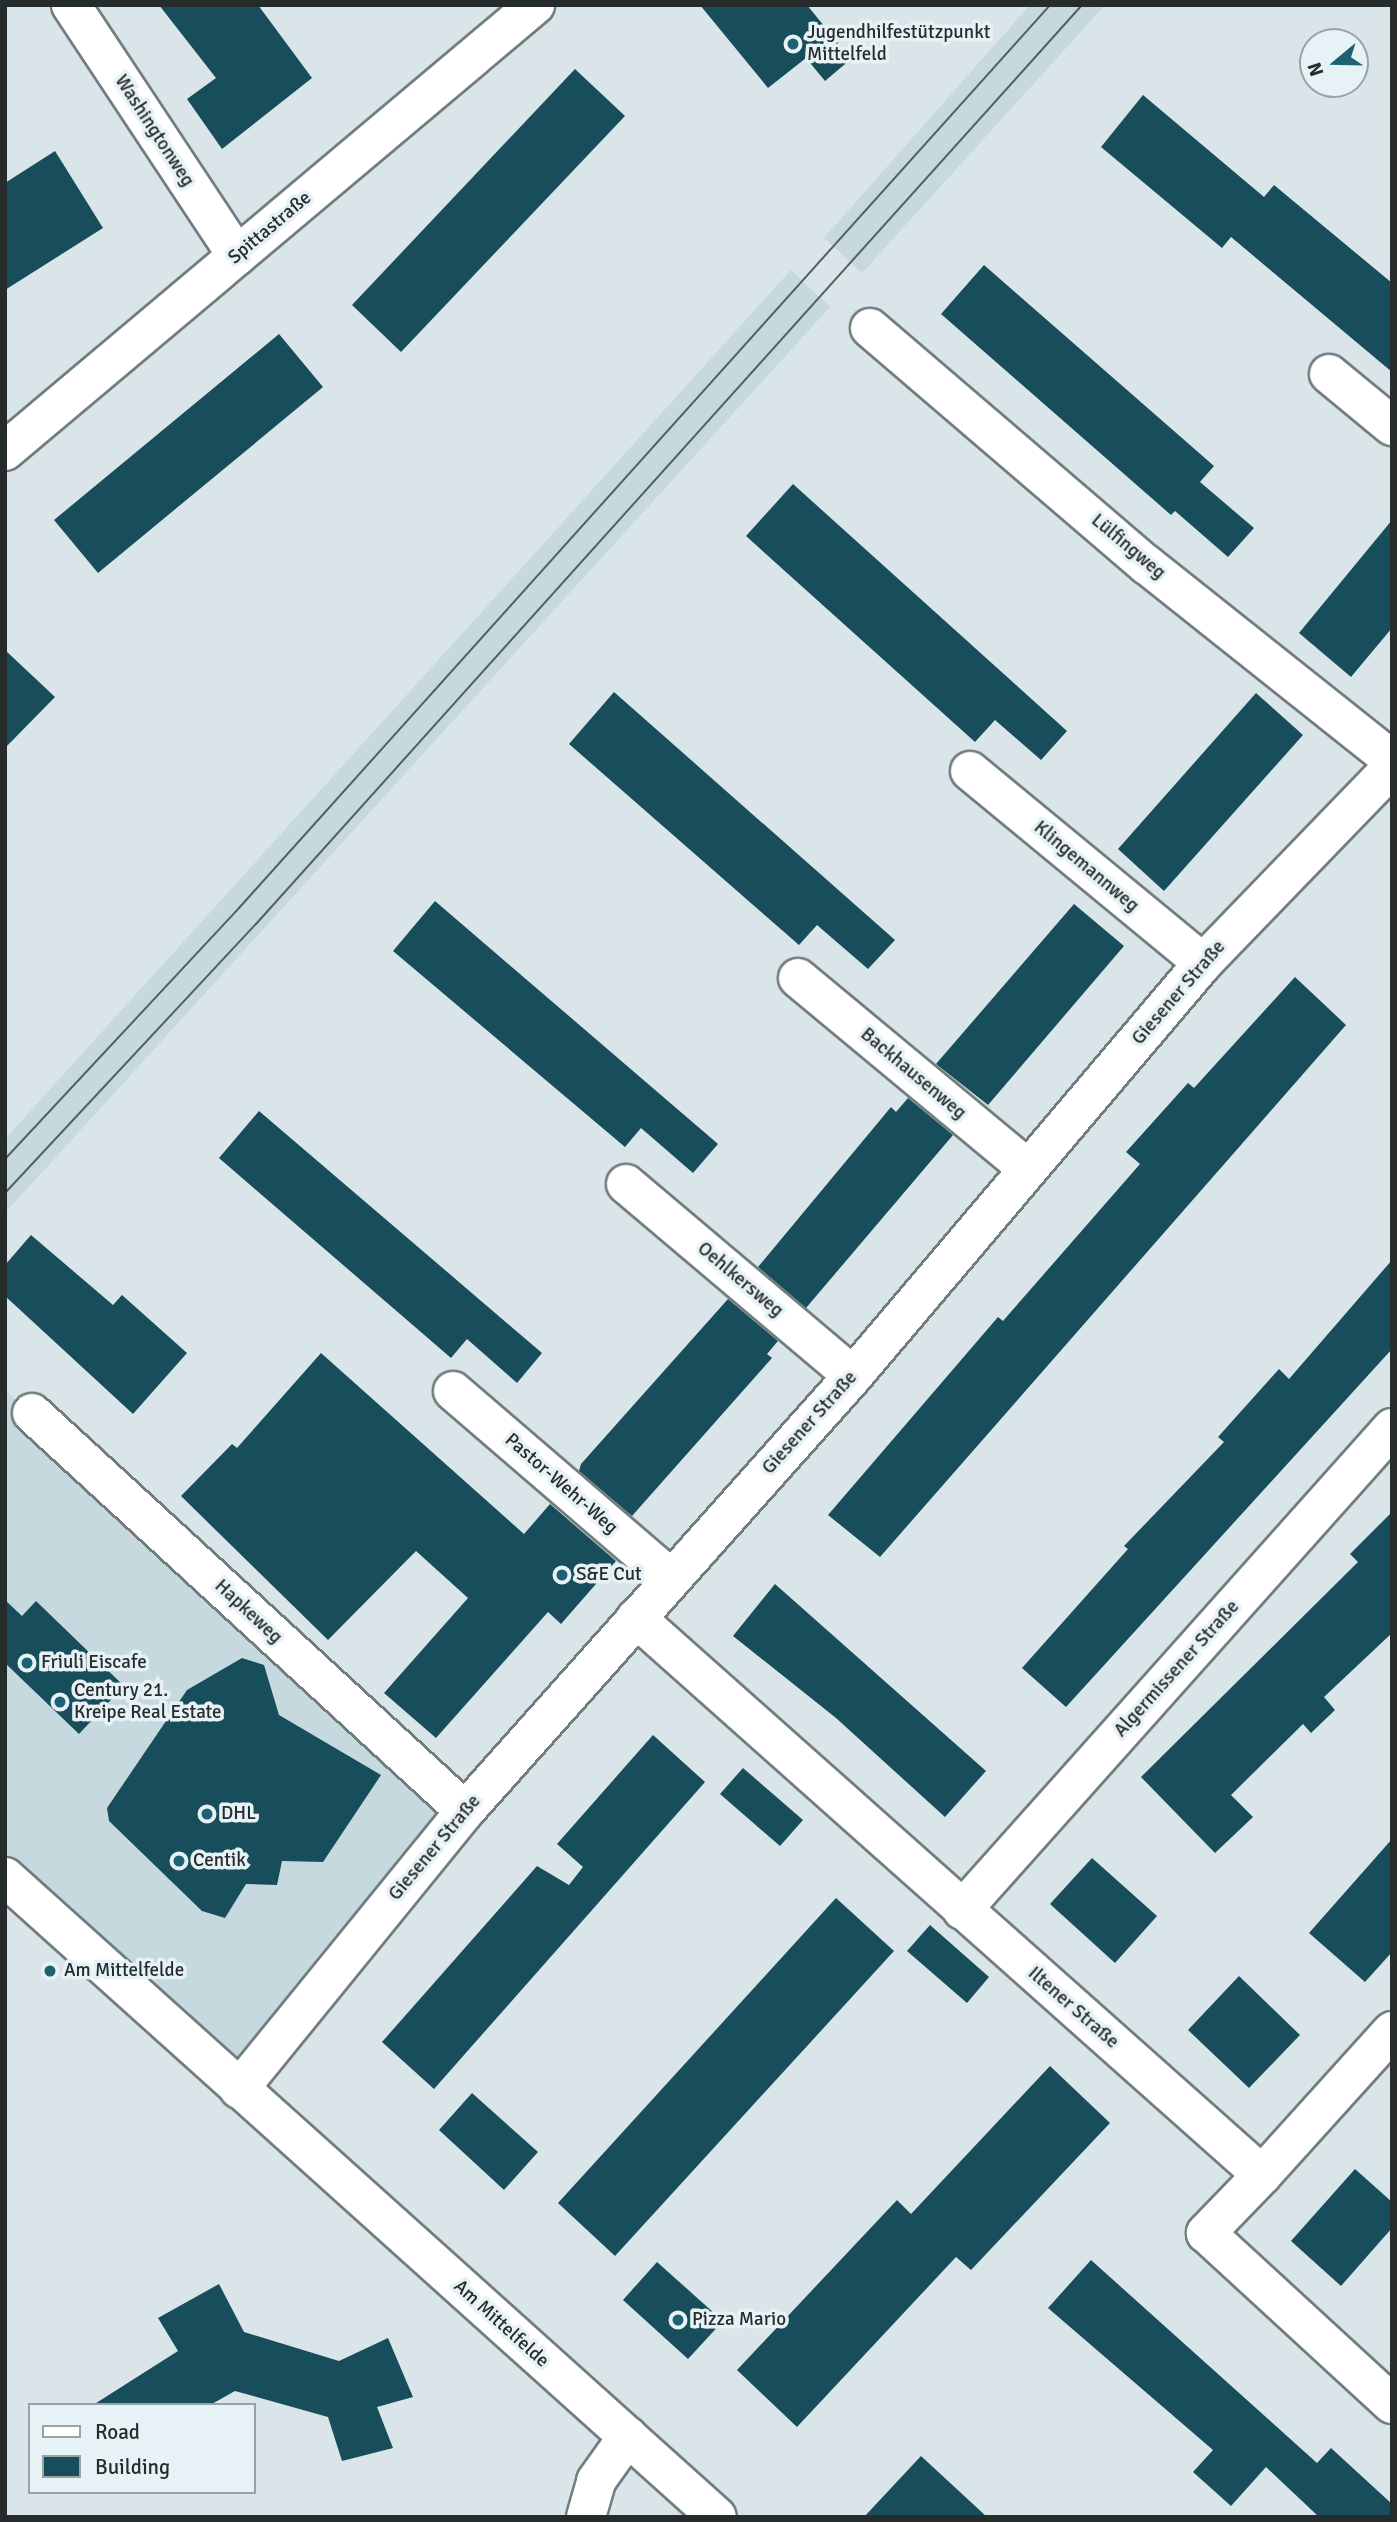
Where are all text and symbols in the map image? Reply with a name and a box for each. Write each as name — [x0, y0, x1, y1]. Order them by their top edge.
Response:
place label: Jugendhilfestützpunkt Mittelfeld — [807, 22, 990, 66]
north arrow — [1299, 28, 1369, 98]
marker: Jugendhilfestützpunkt Mittelfeld — [785, 36, 801, 52]
text: N — [1303, 59, 1330, 79]
street label: Washingtonweg — [109, 71, 199, 191]
street label: Spittastraße — [224, 187, 316, 269]
street label: Lülfingweg — [1086, 509, 1170, 585]
street label: Klingemannweg — [1029, 816, 1143, 918]
street label: Giesener Straße — [1127, 936, 1231, 1050]
street label: Backhausenweg — [856, 1023, 970, 1125]
street label: Oehlkersweg — [692, 1238, 788, 1322]
street label: Giesener Straße — [758, 1367, 862, 1479]
street label: Pastor-Wehr-Weg — [500, 1429, 622, 1539]
place label: S&E Cut — [576, 1564, 642, 1586]
marker: S&E Cut — [554, 1567, 570, 1583]
street label: Hapkeweg — [210, 1575, 286, 1649]
street label: Algermissener Straße — [1110, 1596, 1244, 1742]
place label: Friuli Eiscafe — [41, 1652, 147, 1674]
marker: Friuli Eiscafe — [19, 1655, 35, 1671]
place label: Century 21. Kreipe Real Estate — [74, 1680, 222, 1724]
marker: Century 21. Kreipe Real Estate — [52, 1694, 68, 1710]
street label: Giesener Straße — [384, 1791, 486, 1905]
place label: DHL — [221, 1803, 256, 1825]
marker: DHL — [199, 1806, 215, 1822]
place label: Centik — [193, 1850, 246, 1872]
marker: Centik — [171, 1853, 187, 1869]
place label: Am Mittelfelde — [64, 1960, 184, 1982]
street label: Iltener Straße — [1023, 1962, 1123, 2054]
marker: Am Mittelfelde — [42, 1963, 58, 1979]
street label: Am Mittelfelde — [449, 2275, 553, 2373]
place label: Pizza Mario — [692, 2309, 786, 2331]
marker: Pizza Mario — [670, 2312, 686, 2328]
legend — [28, 2403, 256, 2494]
text: Road — [95, 2419, 140, 2445]
text: Building — [95, 2454, 170, 2480]

